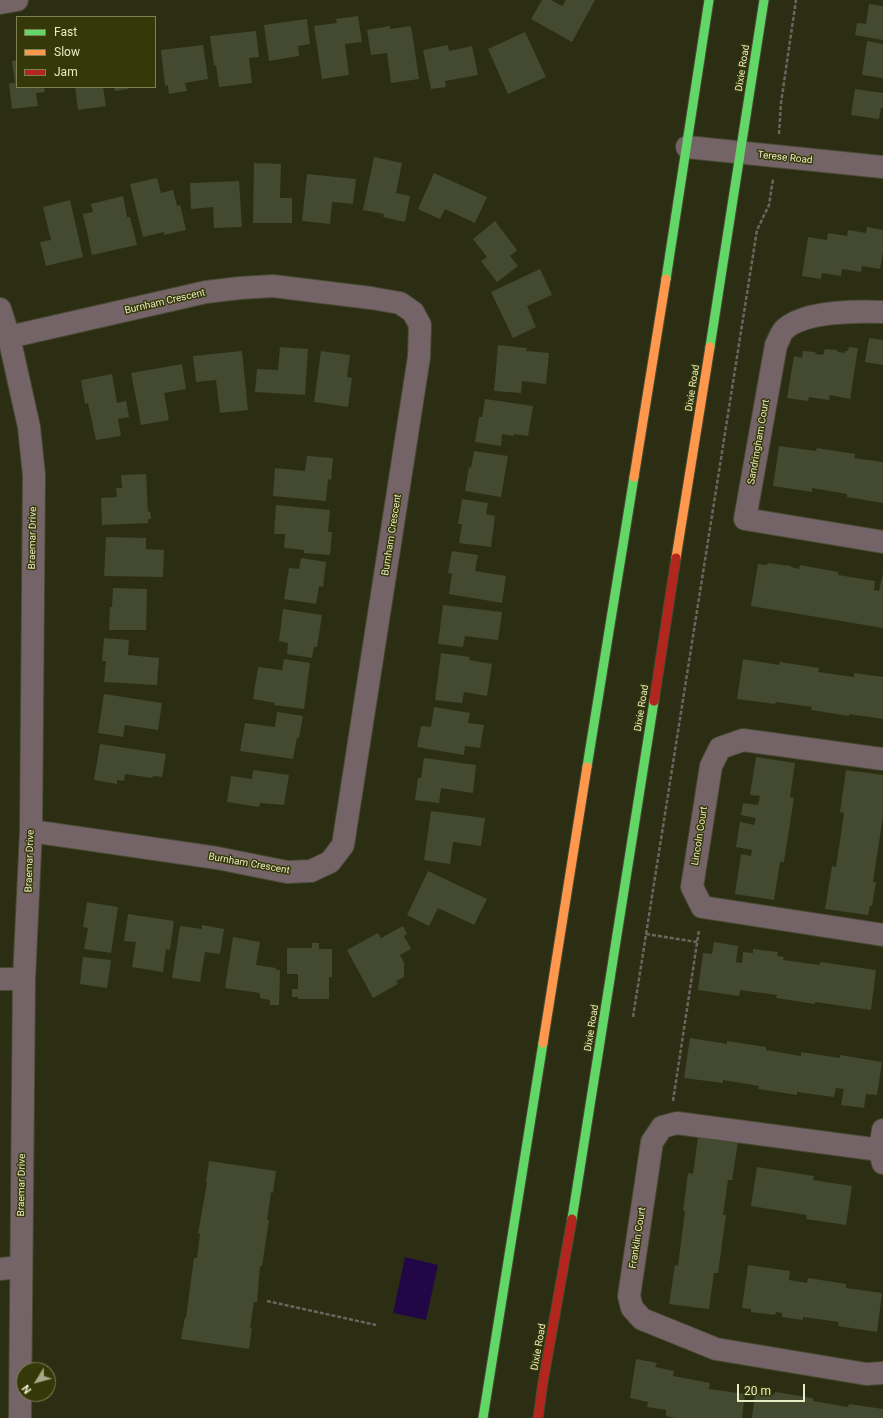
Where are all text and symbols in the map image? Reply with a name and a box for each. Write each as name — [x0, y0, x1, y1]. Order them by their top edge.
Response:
legend — [16, 16, 156, 88]
text: Fast — [54, 25, 77, 39]
street label: Dixie Road — [733, 44, 753, 92]
text: Slow — [54, 45, 80, 59]
text: Jam — [54, 65, 78, 79]
street label: Terese Road — [757, 149, 813, 167]
street label: Burnham Crescent — [123, 287, 207, 317]
street label: Dixie Road — [683, 364, 703, 412]
street label: Sandringham Court — [746, 398, 772, 486]
street label: Burnham Crescent — [380, 493, 404, 577]
street label: Braemar Drive — [26, 507, 40, 569]
street label: Dixie Road — [632, 684, 652, 732]
street label: Lincoln Court — [689, 806, 711, 866]
street label: Braemar Drive — [23, 829, 37, 893]
street label: Burnham Crescent — [207, 851, 291, 877]
street label: Dixie Road — [582, 1004, 602, 1052]
street label: Braemar Drive — [15, 1154, 29, 1216]
street label: Franklin Court — [627, 1206, 649, 1270]
street label: Dixie Road — [529, 1323, 549, 1371]
north arrow — [16, 1362, 56, 1402]
scale bar — [739, 1376, 807, 1402]
text: N — [19, 1382, 34, 1396]
text: 20 m — [744, 1384, 771, 1398]

